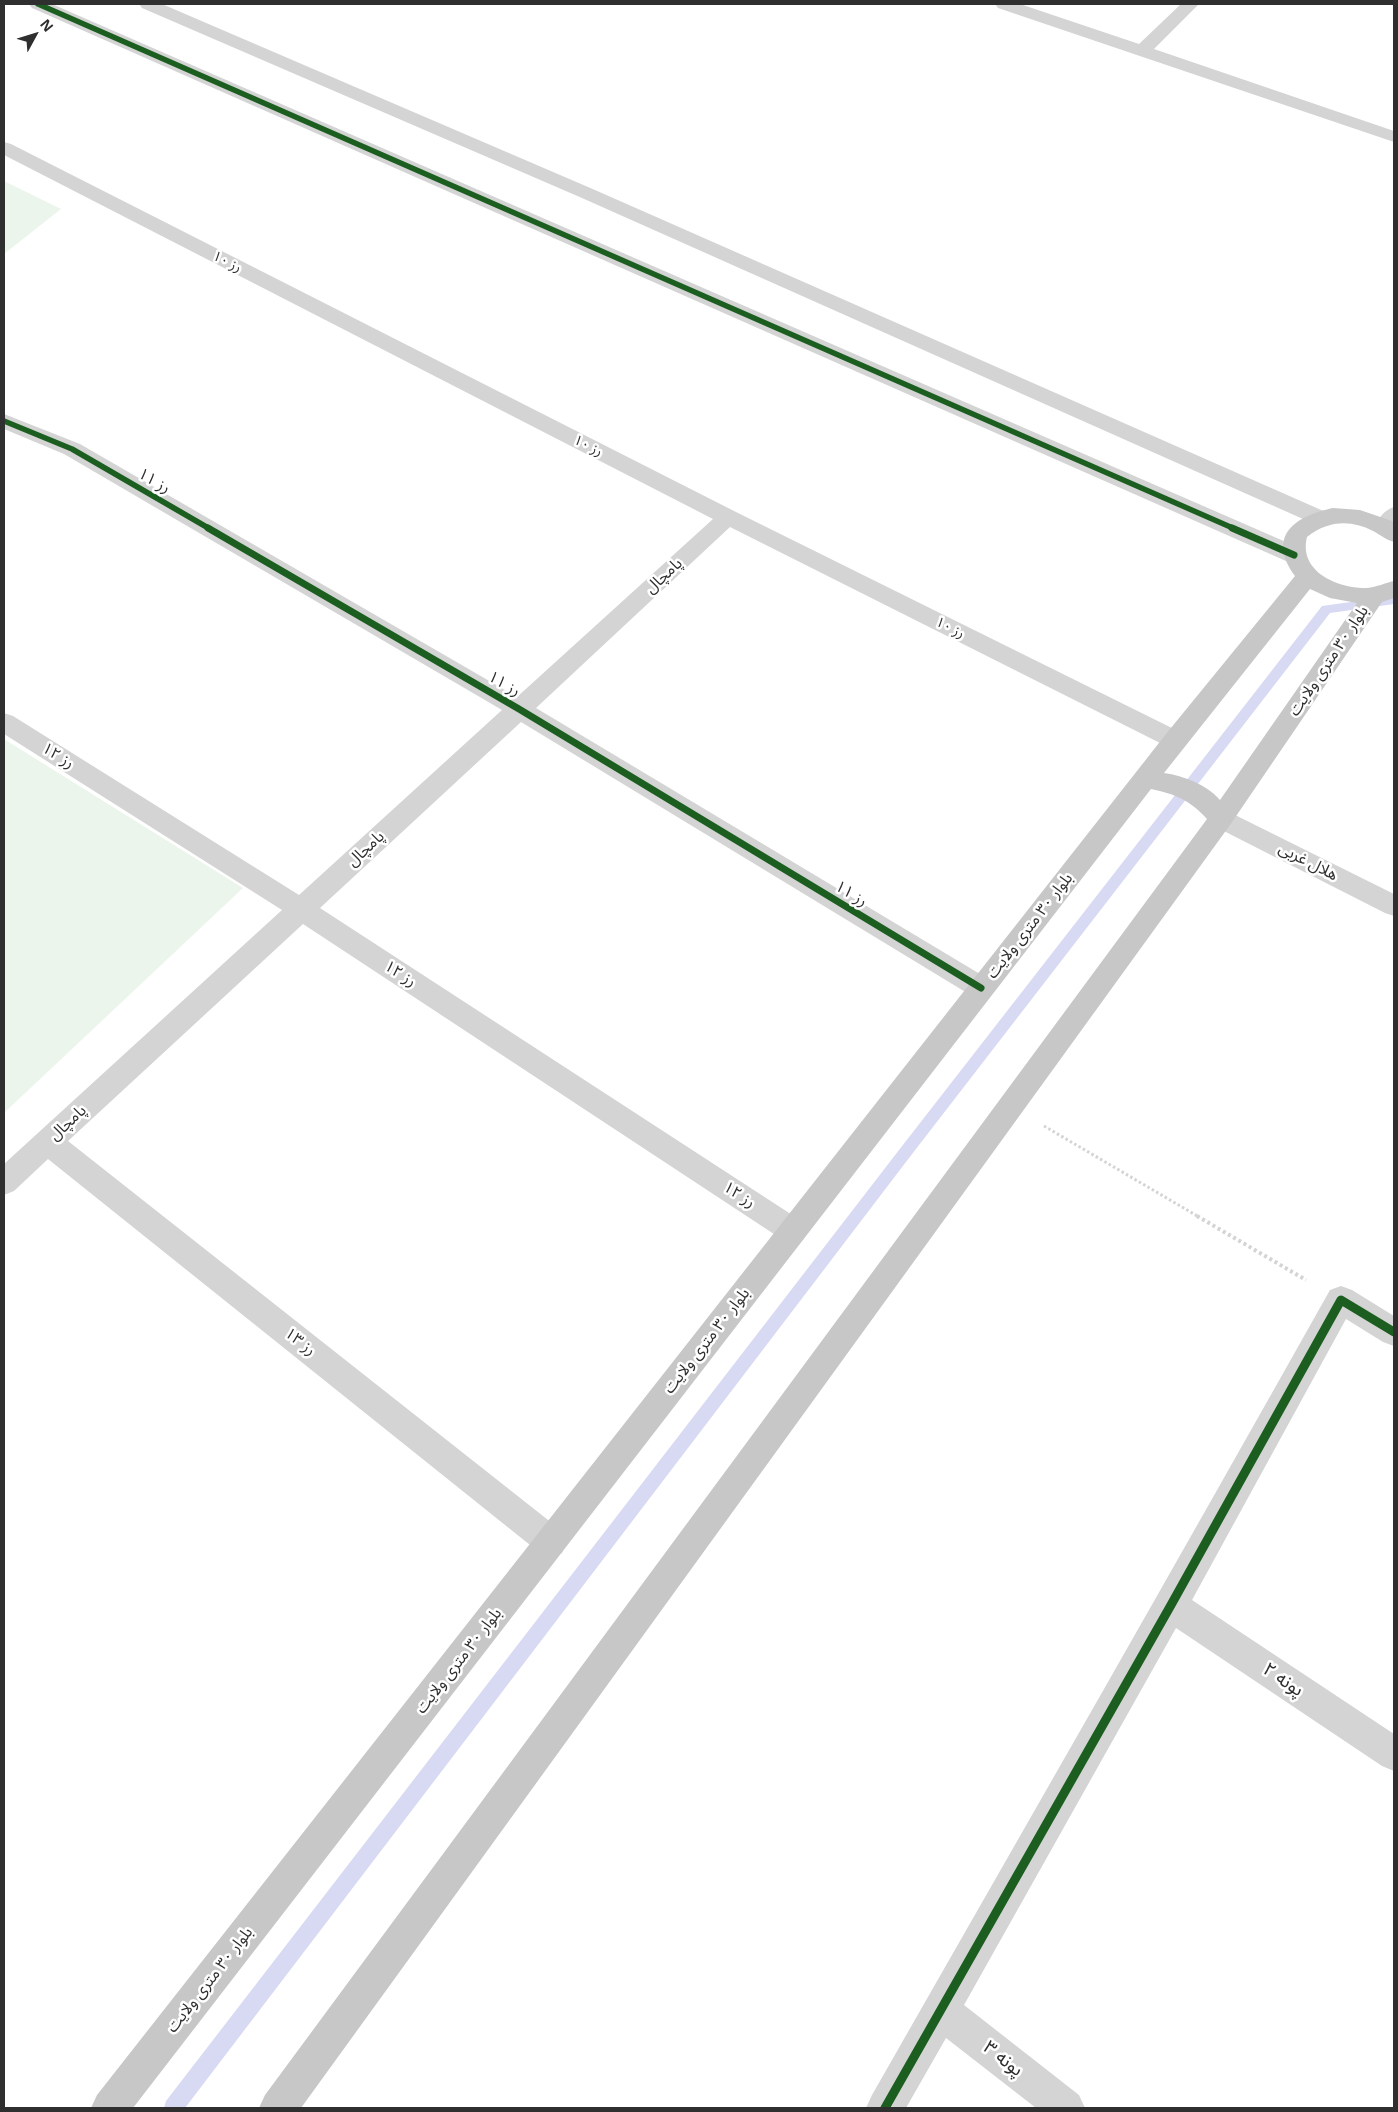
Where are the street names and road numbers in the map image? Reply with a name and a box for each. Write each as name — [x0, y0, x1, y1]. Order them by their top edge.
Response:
street label: رز ۱۰ — [210, 248, 244, 276]
street label: رز ۱۰ — [571, 432, 605, 460]
street label: رز ۱۱ — [134, 464, 174, 498]
street label: پامچال — [641, 554, 687, 598]
street label: بلوار ۳۰ متری ولایت — [1285, 602, 1373, 720]
street label: رز ۱۰ — [933, 614, 967, 642]
street label: رز ۱۱ — [484, 667, 524, 701]
street label: رز ۱۲ — [38, 739, 78, 773]
street label: پامچال — [343, 827, 389, 871]
street label: هلال غربی — [1275, 839, 1341, 885]
street label: بلوار ۳۰ متری ولایت — [983, 869, 1077, 983]
street label: رز ۱۱ — [831, 877, 871, 911]
street label: رز ۱۲ — [380, 957, 420, 991]
street label: پامچال — [45, 1101, 91, 1145]
street label: رز ۱۲ — [719, 1178, 759, 1212]
street label: بلوار ۳۰ متری ولایت — [660, 1284, 754, 1398]
street label: رز ۱۳ — [281, 1324, 319, 1360]
street label: بلوار ۳۰ متری ولایت — [412, 1604, 506, 1718]
street label: پونه ۲ — [1258, 1658, 1308, 1702]
street label: بلوار ۳۰ متری ولایت — [163, 1923, 257, 2037]
street label: پونه ۳ — [978, 2036, 1028, 2082]

